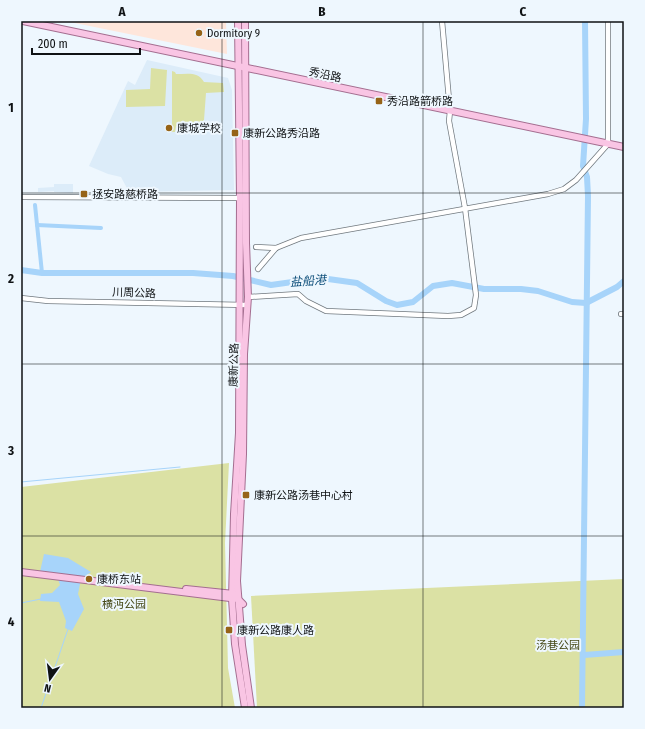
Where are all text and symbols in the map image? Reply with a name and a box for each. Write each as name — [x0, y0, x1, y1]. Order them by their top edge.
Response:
text: A — [117, 4, 126, 19]
text: B — [318, 4, 326, 19]
text: C — [520, 4, 527, 19]
place label: Dormitory 9 — [207, 27, 260, 40]
marker: Dormitory 9 — [194, 28, 204, 38]
scale bar — [32, 30, 140, 56]
text: 200 m — [38, 37, 68, 51]
street label: 秀沿路 — [308, 65, 342, 85]
place label: 秀沿路箭桥路 — [387, 95, 453, 108]
marker: 秀沿路箭桥路 — [374, 96, 384, 106]
text: 1 — [8, 100, 14, 115]
place label: 康城学校 — [177, 122, 221, 135]
marker: 康城学校 — [164, 123, 174, 133]
place label: 康新公路秀沿路 — [243, 127, 320, 140]
marker: 康新公路秀沿路 — [230, 128, 240, 138]
place label: 拯安路慈桥路 — [92, 188, 158, 201]
marker: 拯安路慈桥路 — [79, 189, 89, 199]
text: 2 — [7, 271, 14, 286]
water label: 盐船港 — [290, 273, 328, 289]
street label: 川周公路 — [112, 286, 156, 300]
street label: 康新公路 — [227, 343, 241, 387]
text: 3 — [7, 443, 14, 458]
place label: 康新公路汤巷中心村 — [254, 489, 353, 502]
marker: 康新公路汤巷中心村 — [241, 490, 251, 500]
place label: 康桥东站 — [97, 573, 141, 586]
marker: 康桥东站 — [84, 574, 94, 584]
park label: 横沔公园 — [102, 598, 146, 611]
text: 4 — [8, 614, 15, 629]
place label: 康新公路康人路 — [237, 624, 314, 637]
marker: 康新公路康人路 — [224, 625, 234, 635]
park label: 汤巷公园 — [536, 639, 580, 652]
north arrow — [30, 659, 70, 699]
text: N — [43, 681, 52, 695]

